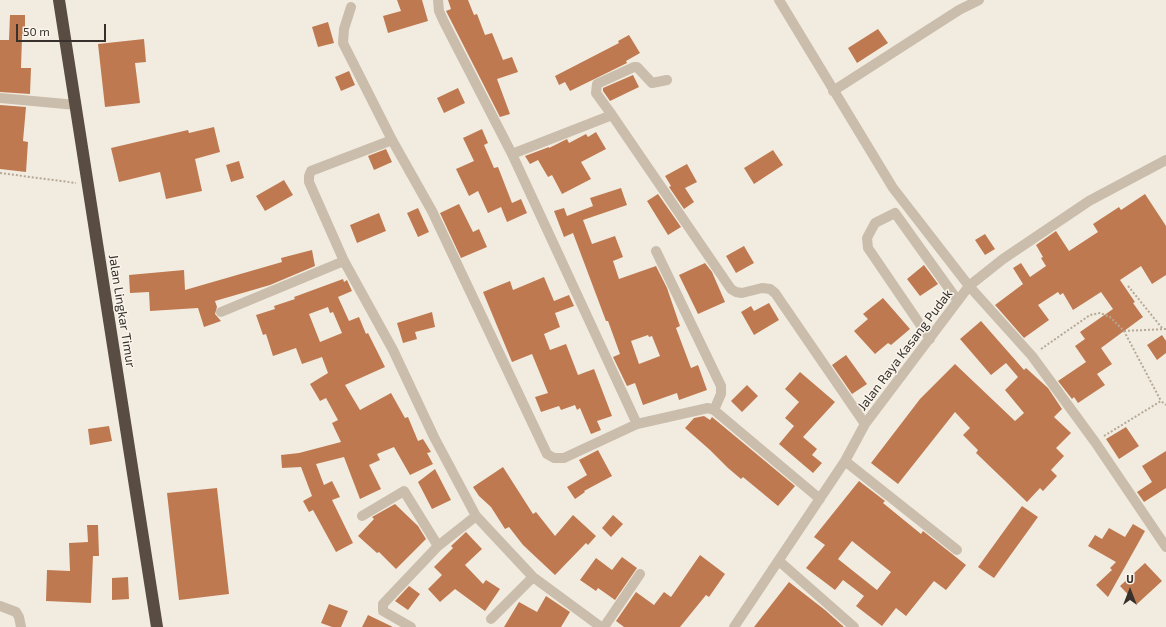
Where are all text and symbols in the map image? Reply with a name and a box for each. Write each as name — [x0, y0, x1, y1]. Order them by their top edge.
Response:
scale bar — [18, 16, 108, 42]
text: 50 m — [23, 24, 50, 38]
street label: Jalan Lingkar Timur — [105, 253, 139, 369]
street label: Jalan Raya Kasang Pudak — [854, 286, 956, 414]
north arrow — [1110, 571, 1150, 611]
text: U — [1126, 572, 1134, 585]

